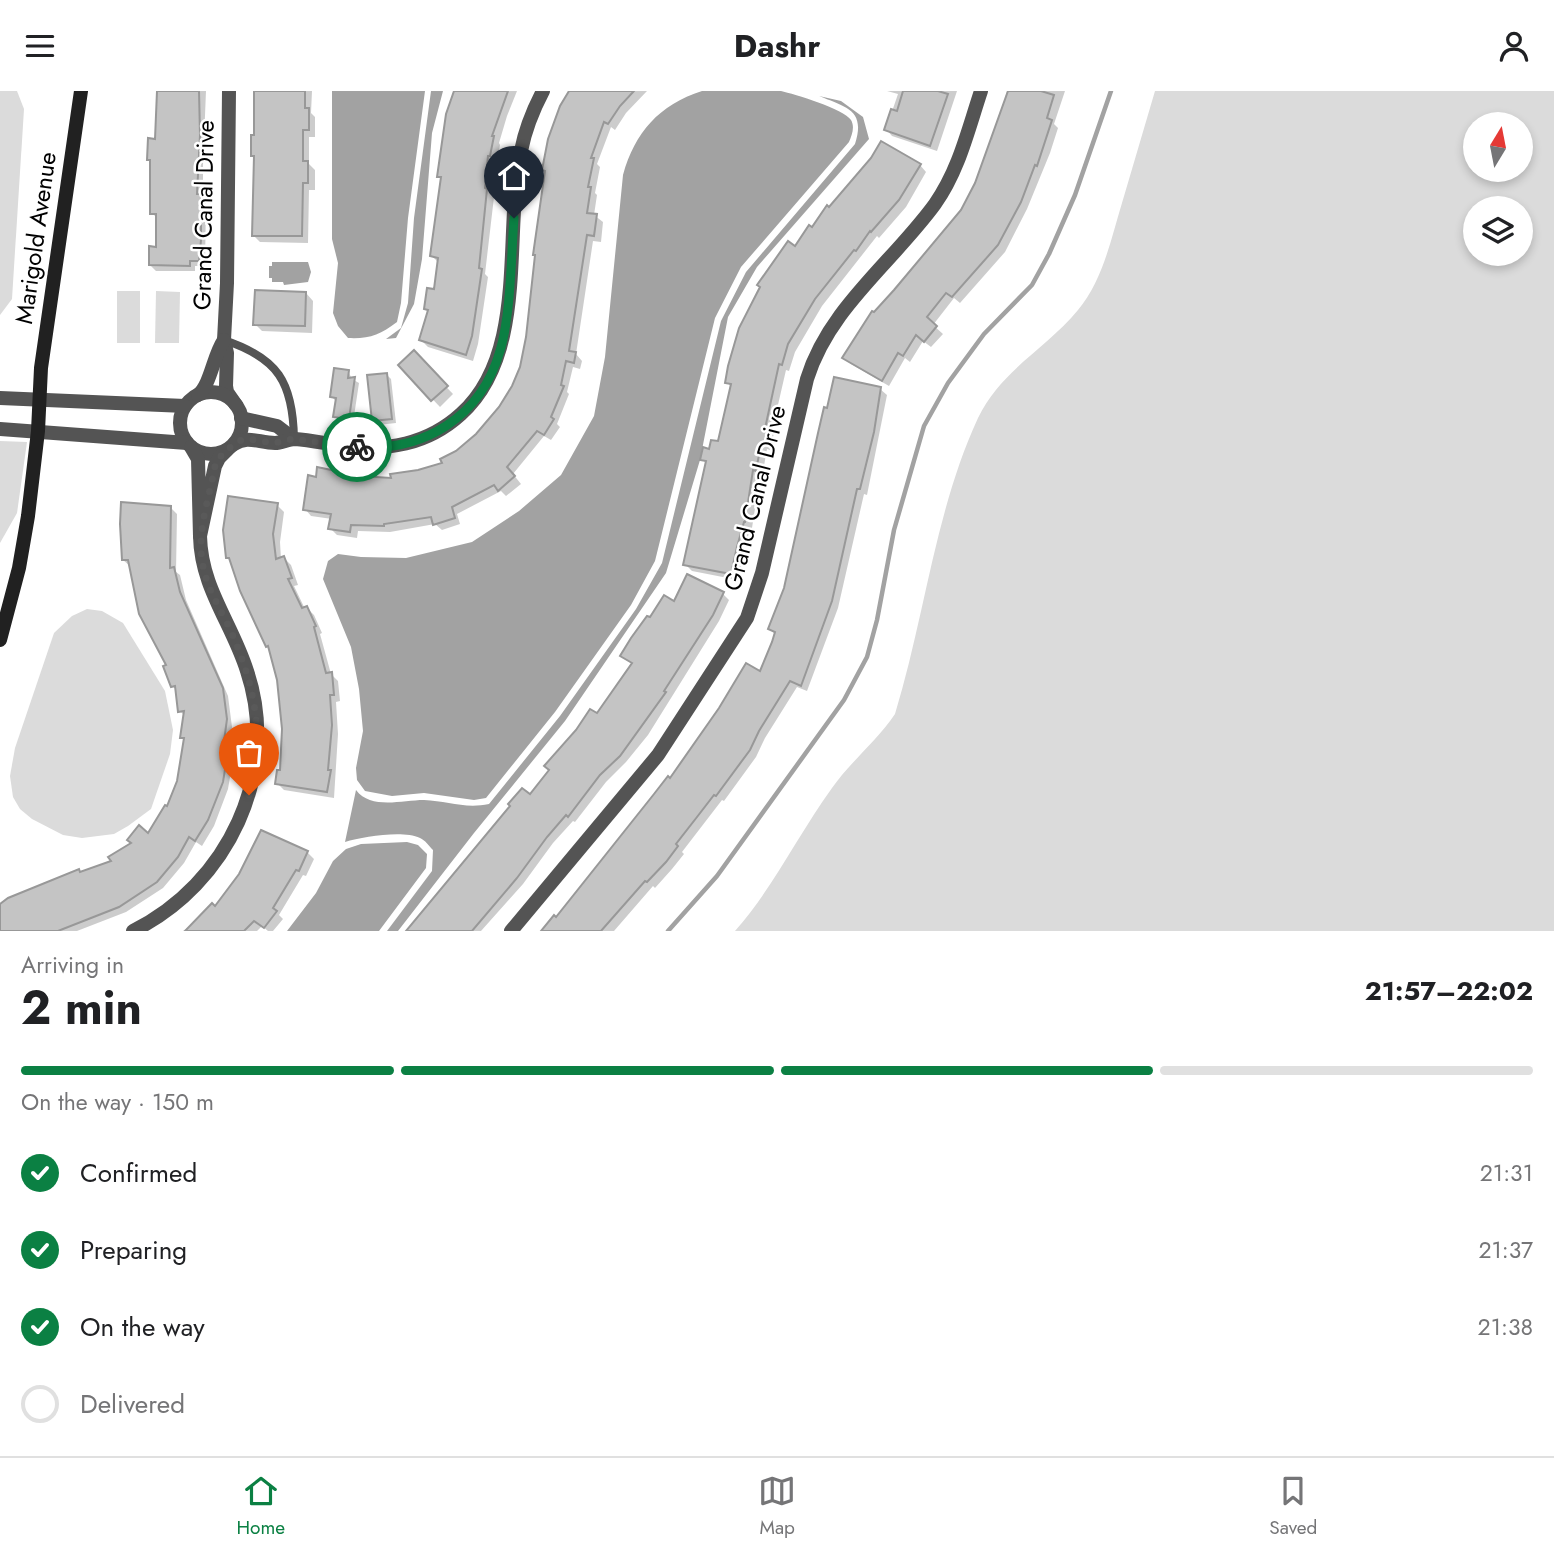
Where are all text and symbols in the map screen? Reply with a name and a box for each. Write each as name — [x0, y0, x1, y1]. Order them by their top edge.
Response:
text: Dashr — [734, 23, 820, 69]
icon: menu — [21, 27, 59, 65]
icon: person — [1495, 27, 1533, 65]
north arrow — [1463, 112, 1533, 182]
map controls — [1463, 112, 1533, 266]
street label: Grand Canal Drive — [184, 120, 223, 310]
pin — [484, 146, 544, 218]
street label: Marigold Avenue — [6, 150, 65, 326]
icon: home — [495, 157, 533, 195]
button: layers — [1463, 196, 1533, 266]
street label: Grand Canal Drive — [715, 401, 794, 594]
courier — [322, 412, 392, 482]
icon: bike — [338, 428, 376, 466]
pin — [219, 723, 279, 795]
icon: bag — [230, 734, 268, 772]
text: Arriving in — [21, 948, 124, 982]
text: 21:57–22:02 — [1365, 972, 1533, 1010]
text: 2 min — [21, 975, 142, 1041]
text: On the way · 150 m — [21, 1085, 214, 1119]
icon: check — [21, 1154, 59, 1192]
text: Confirmed — [80, 1154, 197, 1192]
text: 21:31 — [1480, 1156, 1533, 1190]
icon: check — [21, 1231, 59, 1269]
text: Preparing — [80, 1231, 187, 1269]
text: 21:37 — [1478, 1233, 1533, 1267]
icon: check — [21, 1308, 59, 1346]
text: On the way — [80, 1308, 205, 1346]
text: 21:38 — [1478, 1310, 1533, 1344]
text: Delivered — [80, 1385, 185, 1423]
tab: Home — [237, 1472, 285, 1541]
tab: Map — [758, 1472, 796, 1541]
tab: Saved — [1269, 1472, 1317, 1541]

